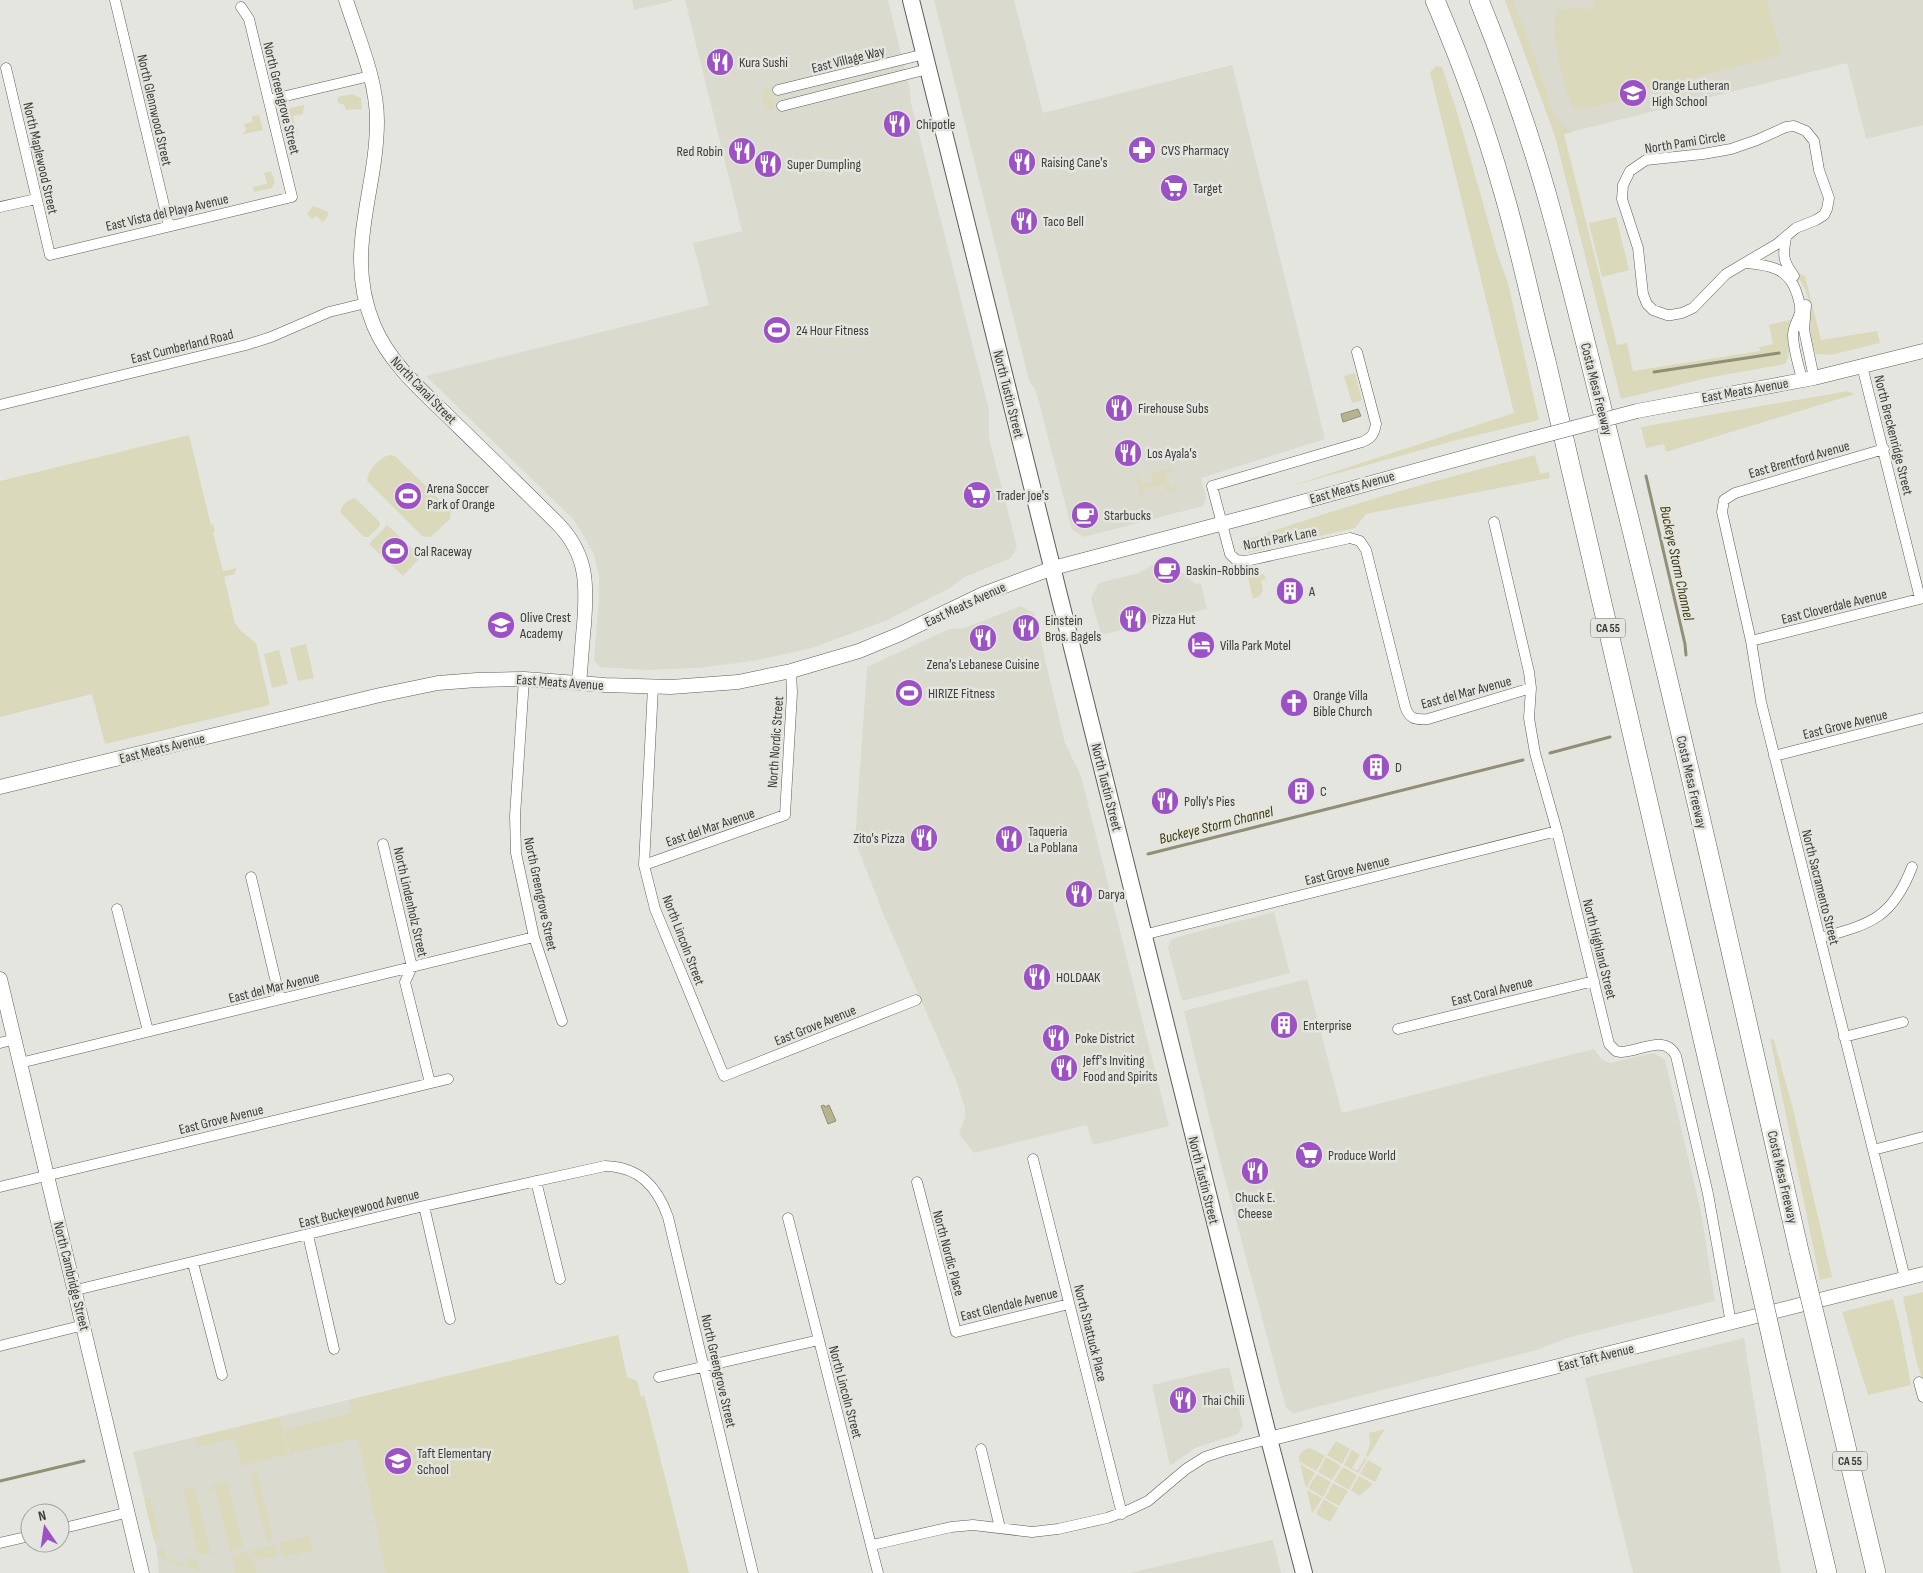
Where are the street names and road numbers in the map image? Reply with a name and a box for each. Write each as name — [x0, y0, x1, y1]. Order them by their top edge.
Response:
street label: North Greengrove Street — [259, 40, 304, 156]
street label: East Village Way — [810, 42, 887, 77]
street label: North Glennwood Street — [133, 53, 176, 168]
street label: North Maplewood Street — [19, 100, 62, 216]
street label: North Pami Circle — [1643, 128, 1727, 157]
street label: East Vista del Playa Avenue — [104, 190, 230, 235]
street label: East Cumberland Road — [129, 326, 235, 367]
street label: Costa Mesa Freeway — [1577, 341, 1616, 438]
street label: North Tustin Street — [989, 348, 1028, 440]
street label: North Canal Street — [387, 353, 460, 428]
street label: North Breckenridge Street — [1870, 373, 1917, 497]
street label: East Meats Avenue — [1701, 375, 1790, 406]
street label: East Brentford Avenue — [1747, 437, 1852, 482]
street label: East Meats Avenue — [1308, 467, 1397, 508]
street label: North Park Lane — [1242, 523, 1318, 554]
street label: East Meats Avenue — [922, 578, 1008, 631]
street label: East Cloverdale Avenue — [1780, 585, 1889, 628]
road number: CA 55 — [1590, 618, 1626, 638]
street label: East Meats Avenue — [516, 671, 604, 694]
street label: East del Mar Avenue — [1419, 672, 1513, 713]
street label: North Nordic Street — [764, 695, 787, 789]
street label: East Grove Avenue — [1801, 706, 1889, 743]
street label: East Meats Avenue — [118, 730, 207, 767]
street label: Costa Mesa Freeway — [1673, 734, 1711, 831]
street label: North Tustin Street — [1087, 741, 1126, 833]
street label: East del Mar Avenue — [663, 804, 757, 851]
street label: North Sacramento Street — [1798, 828, 1843, 946]
street label: North Greengrove Street — [520, 836, 561, 952]
street label: North Lindenholz Street — [390, 846, 431, 959]
street label: East Grove Avenue — [1303, 852, 1391, 889]
street label: North Lincoln Street — [659, 893, 709, 988]
street label: North Highland Street — [1579, 897, 1620, 1001]
street label: East del Mar Avenue — [227, 968, 321, 1007]
street label: East Coral Avenue — [1450, 973, 1535, 1010]
street label: East Grove Avenue — [772, 1001, 858, 1050]
street label: East Grove Avenue — [177, 1101, 265, 1138]
street label: Costa Mesa Freeway — [1764, 1129, 1802, 1226]
street label: North Tustin Street — [1184, 1134, 1223, 1226]
street label: East Buckeyewood Avenue — [297, 1185, 421, 1232]
street label: North Nordic Place — [929, 1209, 968, 1298]
street label: North Cambridge Street — [50, 1220, 93, 1332]
street label: North Shattuck Place — [1070, 1283, 1111, 1384]
street label: East Glendale Avenue — [959, 1284, 1060, 1325]
street label: North Greengrove Street — [697, 1313, 740, 1429]
street label: East Taft Avenue — [1557, 1340, 1636, 1375]
street label: North Lincoln Street — [825, 1344, 866, 1440]
road number: CA 55 — [1832, 1452, 1868, 1470]

